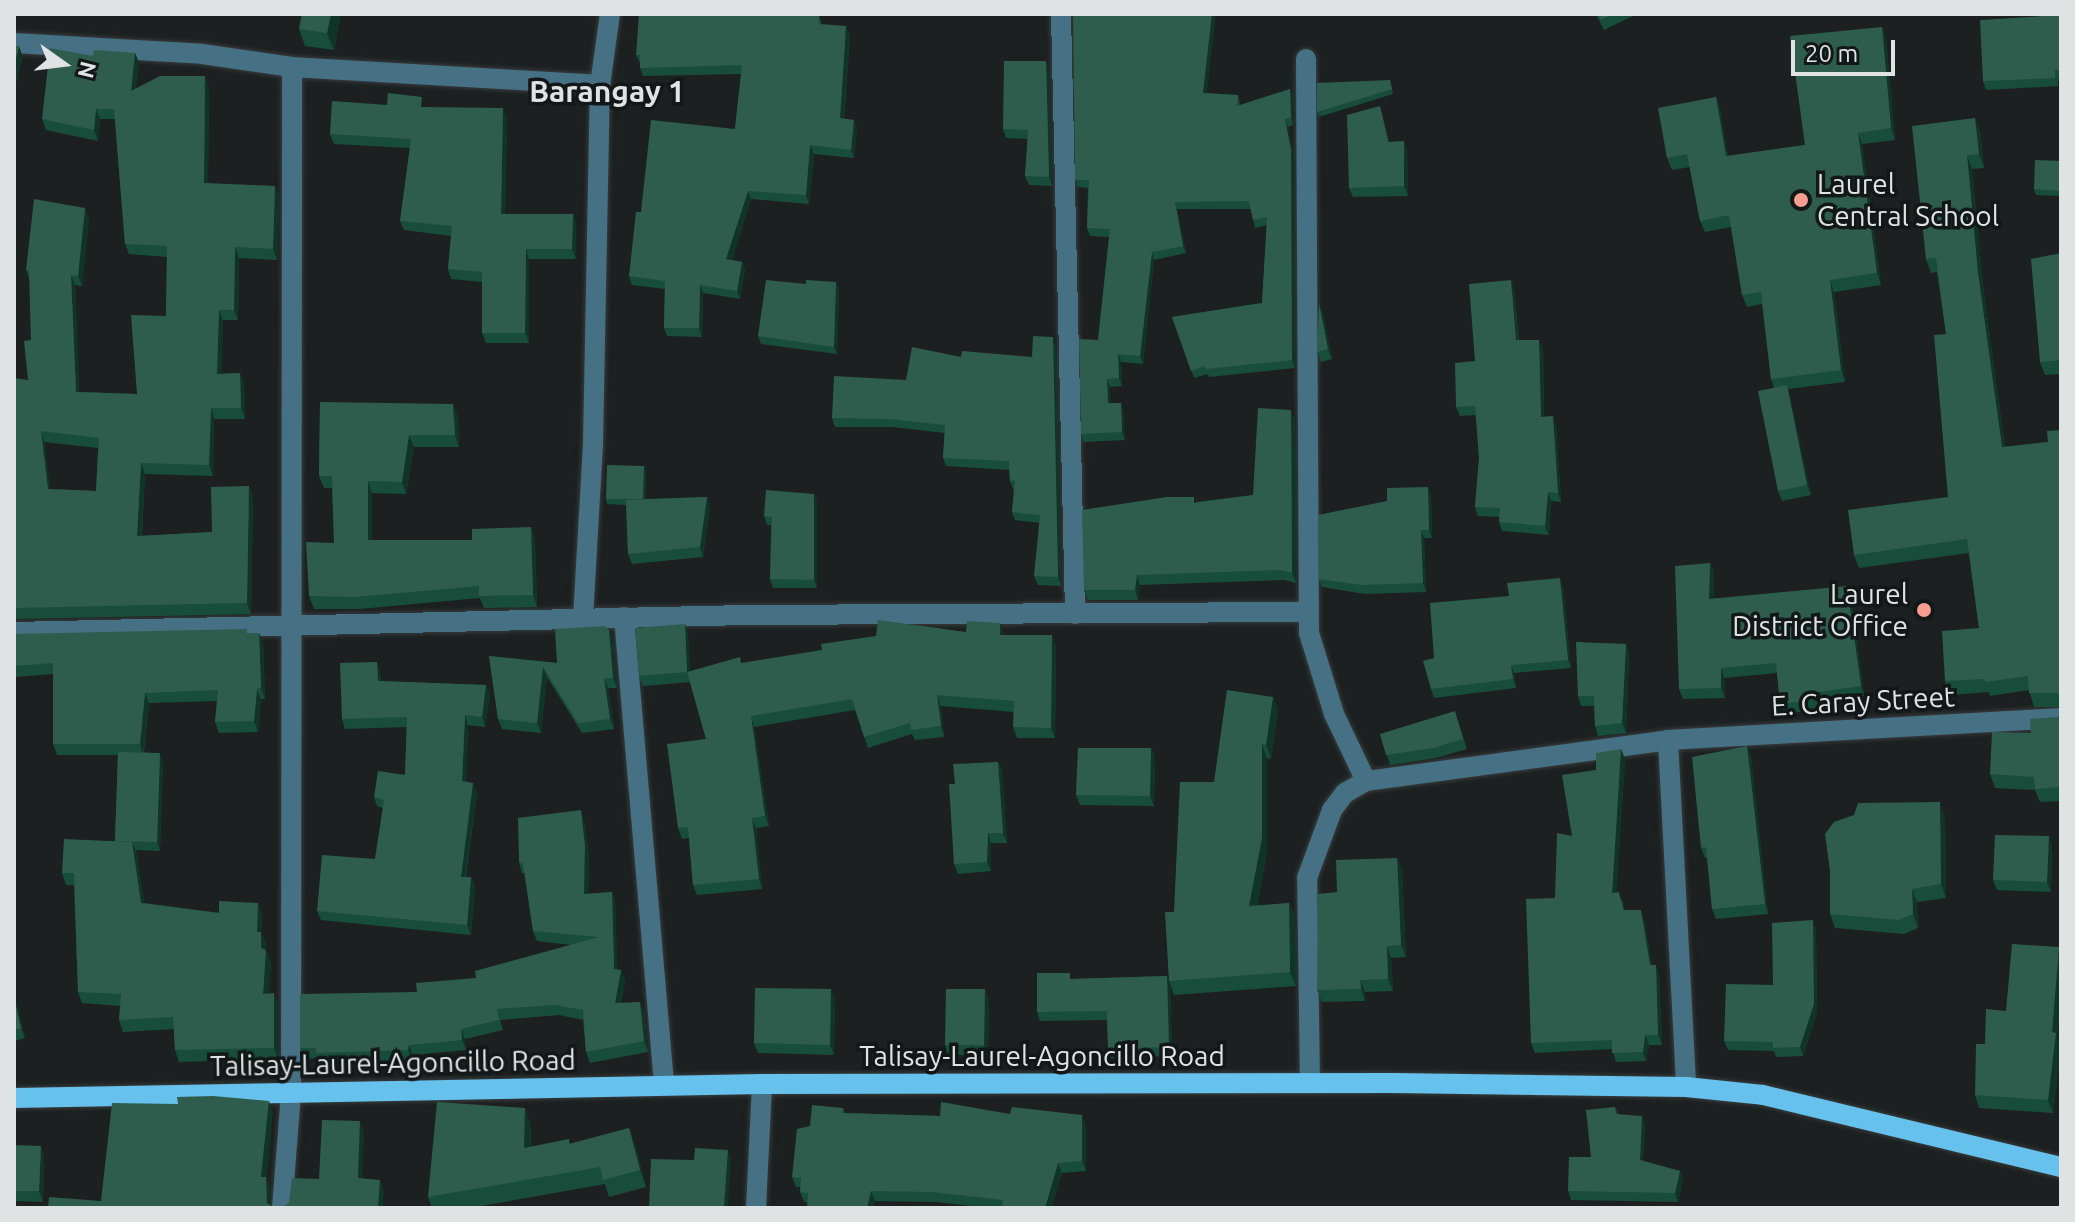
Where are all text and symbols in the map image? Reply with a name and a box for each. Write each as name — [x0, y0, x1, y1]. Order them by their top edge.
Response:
north arrow — [24, 24, 104, 104]
scale bar — [1795, 24, 1899, 74]
text: 20 m — [1805, 40, 1858, 67]
text: N — [74, 59, 102, 81]
district label: Barangay 1 — [529, 73, 685, 109]
place label: Laurel Central School — [1817, 167, 1999, 233]
marker: Laurel Central School — [1792, 191, 1810, 209]
place label: Laurel District Office — [1732, 577, 1908, 643]
marker: Laurel District Office — [1915, 601, 1933, 619]
street label: E. Caray Street — [1770, 679, 1956, 723]
street label: Talisay-Laurel-Agoncillo Road — [859, 1039, 1225, 1073]
street label: Talisay-Laurel-Agoncillo Road — [210, 1043, 576, 1083]

